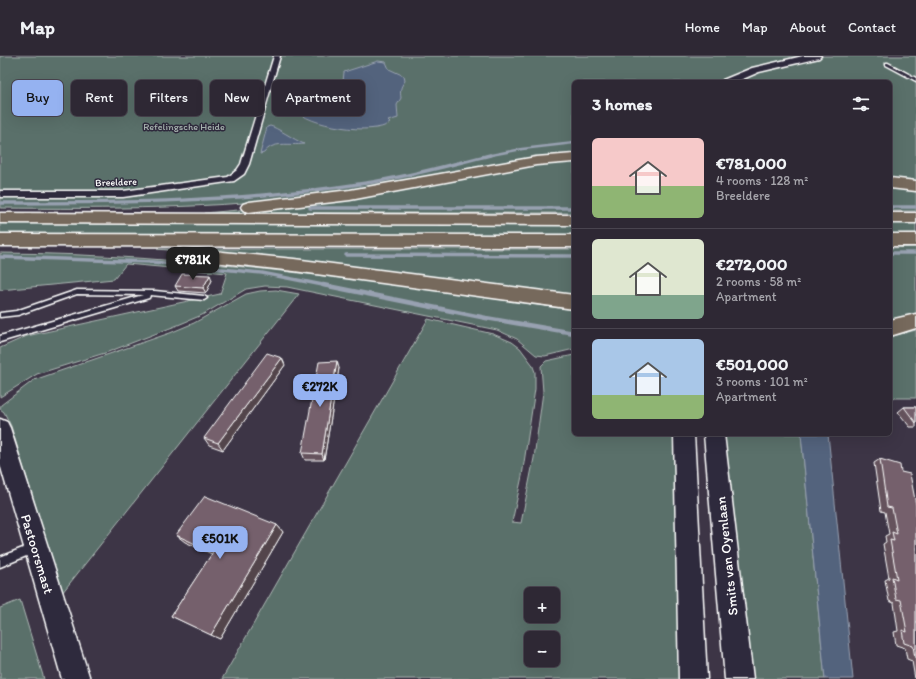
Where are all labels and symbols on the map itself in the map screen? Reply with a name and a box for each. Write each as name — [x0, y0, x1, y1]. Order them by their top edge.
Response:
park label: Refelingsche Heide — [143, 120, 225, 133]
street label: Breeldere — [95, 175, 137, 189]
pin: €781K — [165, 247, 221, 281]
pin: €272K — [292, 374, 348, 408]
street label: Smits van Oyenlaan — [712, 496, 742, 616]
street label: Pastoorsmast — [17, 512, 57, 596]
pin: €501K — [192, 526, 248, 560]

